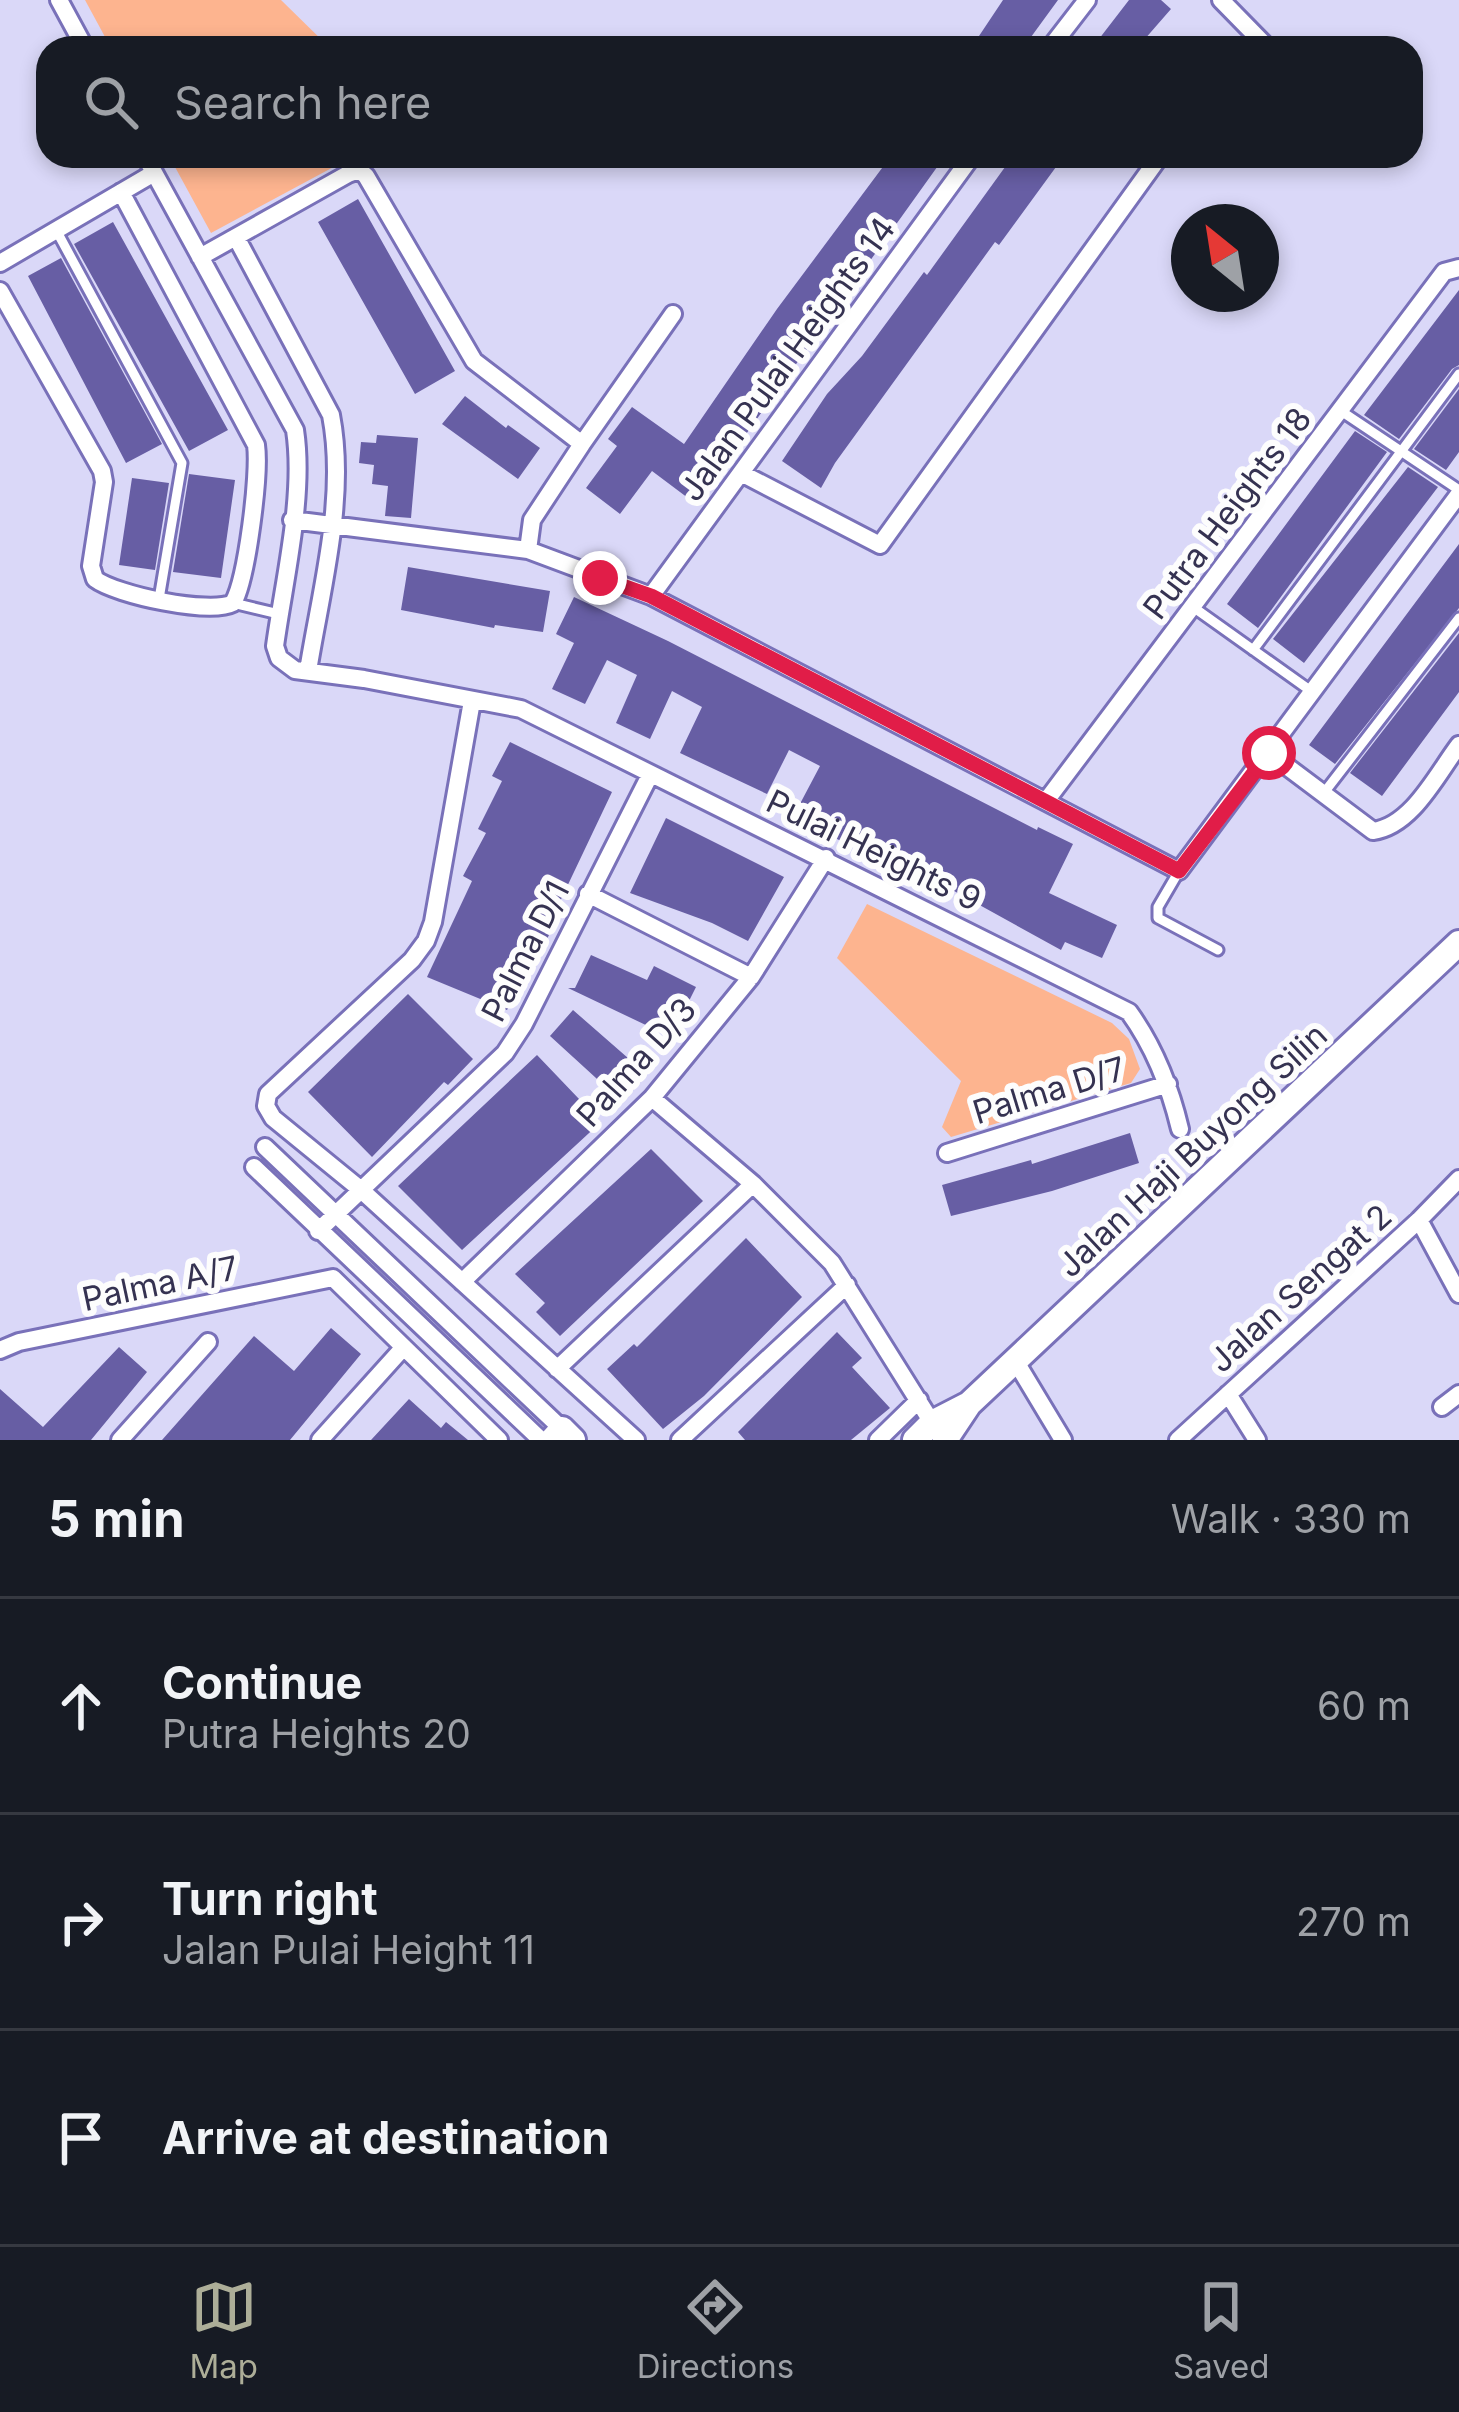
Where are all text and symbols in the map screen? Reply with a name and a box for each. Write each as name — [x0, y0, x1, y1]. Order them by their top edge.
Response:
search box — [36, 36, 1423, 168]
icon: search — [78, 69, 144, 135]
text: Search here — [174, 75, 431, 130]
north arrow — [1171, 204, 1279, 312]
street label: Jalan Pulai Heights 14 — [671, 210, 903, 508]
street label: Putra Heights 18 — [1135, 399, 1319, 627]
route end — [573, 551, 627, 605]
route start — [1242, 726, 1296, 780]
street label: Pulai Heights 9 — [760, 781, 988, 919]
street label: Palma D/1 — [473, 874, 577, 1028]
street label: Palma D/3 — [568, 989, 704, 1135]
street label: Jalan Haji Buyong Silin — [1049, 1015, 1335, 1285]
street label: Palma D/7 — [968, 1048, 1130, 1132]
street label: Jalan Sengat 2 — [1201, 1196, 1399, 1380]
street label: Palma A/7 — [78, 1247, 242, 1319]
text: 5 min — [48, 1488, 185, 1549]
text: Walk · 330 m — [1171, 1495, 1411, 1542]
text: Continue — [162, 1655, 362, 1710]
icon: ahead — [48, 1673, 114, 1739]
text: 60 m — [1317, 1682, 1411, 1729]
text: Putra Heights 20 — [162, 1710, 471, 1757]
text: Turn right — [162, 1871, 378, 1926]
icon: right — [48, 1889, 114, 1955]
text: 270 m — [1296, 1898, 1411, 1945]
text: Jalan Pulai Height 11 — [162, 1926, 535, 1973]
icon: arrive — [48, 2105, 114, 2171]
text: Arrive at destination — [162, 2110, 609, 2165]
tab: Map — [189, 2274, 258, 2386]
tab: Directions — [637, 2274, 794, 2386]
tab: Saved — [1173, 2274, 1270, 2386]

